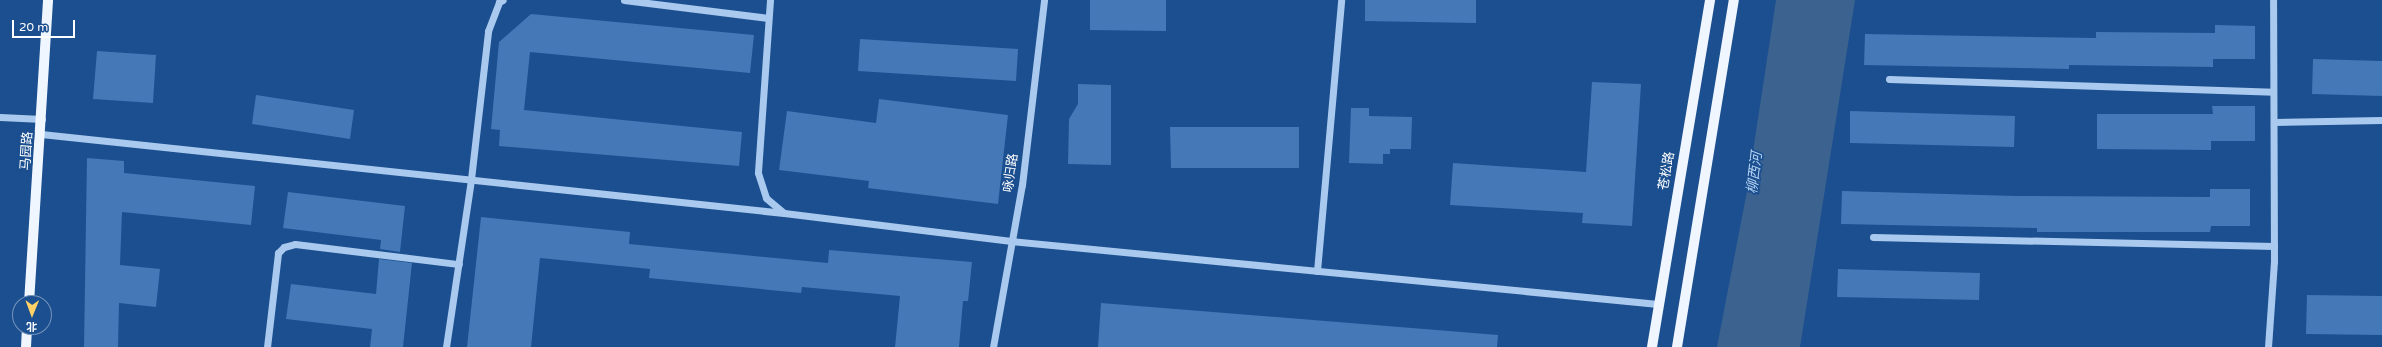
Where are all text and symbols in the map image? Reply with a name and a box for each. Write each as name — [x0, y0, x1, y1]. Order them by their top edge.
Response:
scale bar — [14, 12, 77, 38]
text: 20 m — [19, 20, 48, 34]
street label: 马园路 — [18, 131, 36, 171]
street label: 苍松路 — [1656, 150, 1678, 192]
water label: 柳西河 — [1744, 151, 1766, 195]
street label: 咏归路 — [1001, 153, 1021, 193]
north arrow — [12, 295, 52, 335]
text: 北 — [26, 320, 37, 333]

